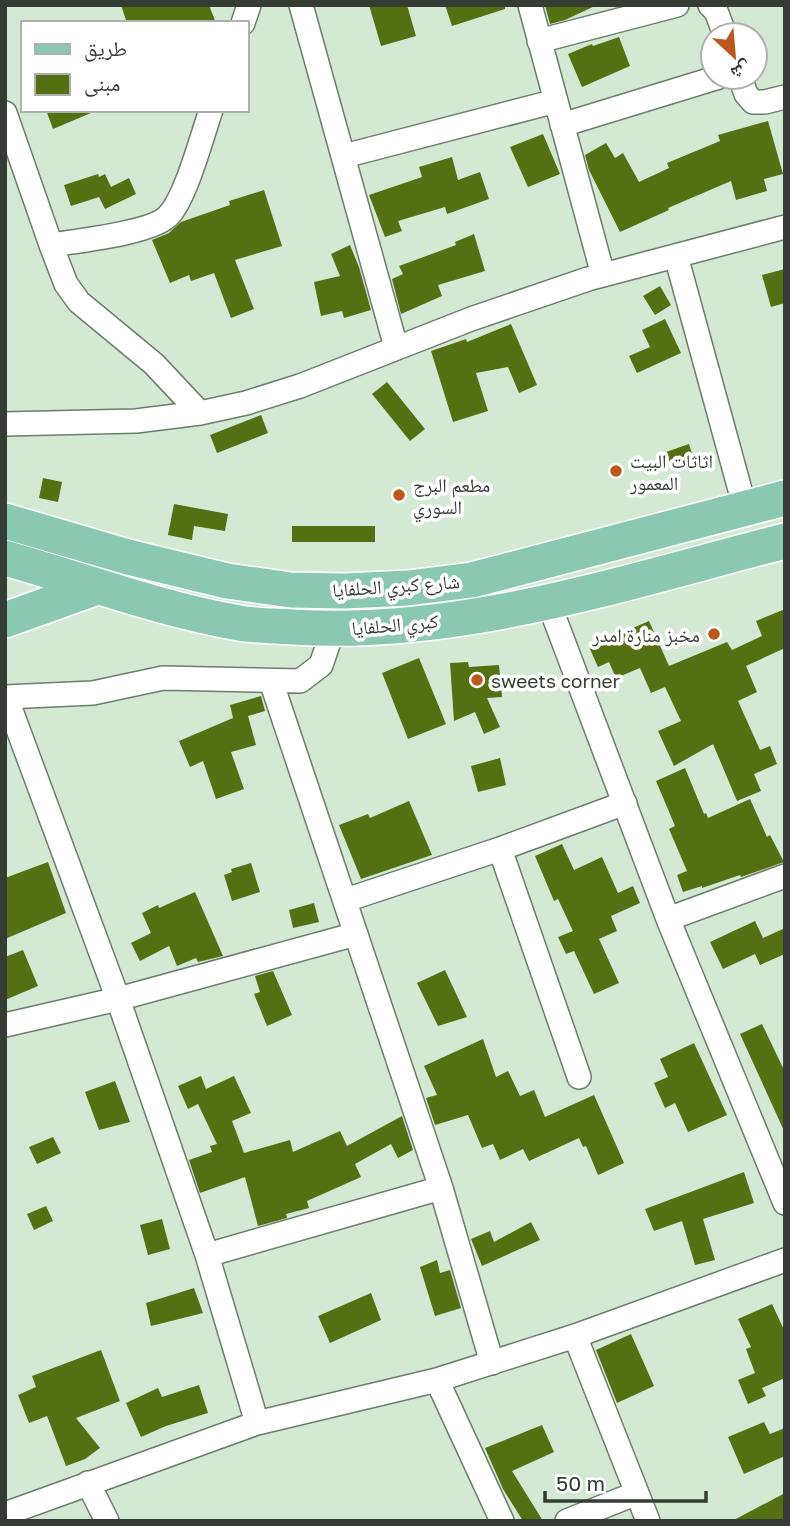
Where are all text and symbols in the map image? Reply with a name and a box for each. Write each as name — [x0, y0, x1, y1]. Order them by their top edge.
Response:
legend — [21, 21, 248, 112]
north arrow — [699, 21, 769, 91]
text: طريق — [84, 35, 127, 62]
text: ش — [727, 56, 756, 86]
text: مبنى — [84, 70, 120, 97]
place label: اثاثات البيت المعمور — [629, 449, 713, 495]
marker: اثاثات البيت المعمور — [608, 463, 624, 479]
place label: مطعم البرج السوري — [413, 473, 490, 522]
marker: مطعم البرج السوري — [391, 487, 407, 503]
street label: شارع كبري الحلفايا — [331, 569, 461, 606]
street label: كبري الحلفايا — [351, 609, 440, 644]
place label: مخبز منارة امدر — [591, 623, 700, 647]
marker: مخبز منارة امدر — [706, 626, 722, 642]
place label: sweets corner — [491, 669, 621, 692]
marker: sweets corner — [469, 672, 485, 688]
scale bar — [545, 1460, 706, 1504]
text: 50 m — [556, 1470, 605, 1496]

